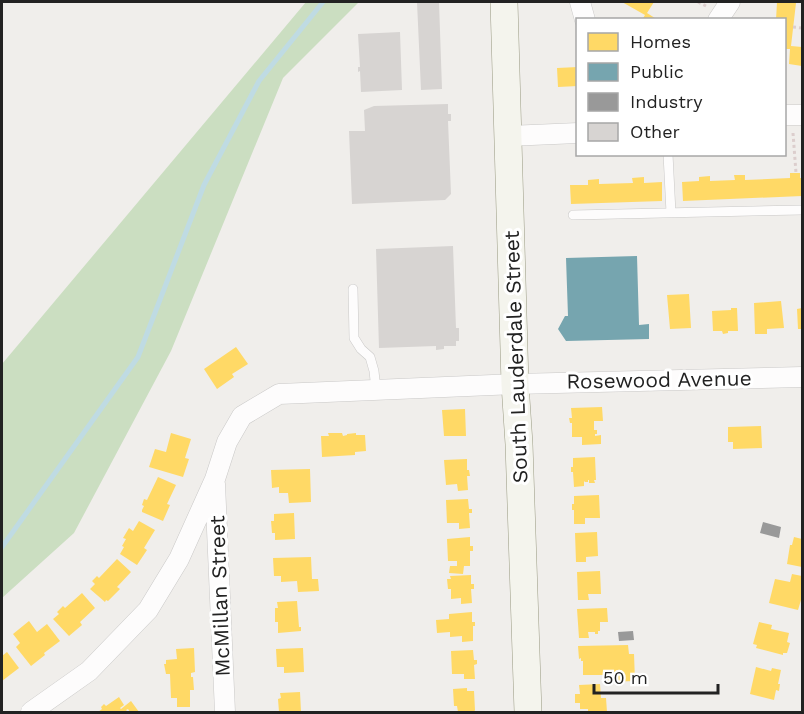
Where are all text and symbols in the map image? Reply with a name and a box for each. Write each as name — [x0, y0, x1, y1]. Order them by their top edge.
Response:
legend — [576, 18, 786, 156]
text: Homes — [630, 31, 691, 52]
text: Public — [630, 61, 684, 82]
text: Industry — [630, 91, 703, 112]
text: Other — [630, 121, 680, 142]
street label: South Lauderdale Street — [499, 230, 532, 484]
street label: Rosewood Avenue — [566, 365, 752, 394]
street label: McMillan Street — [204, 515, 235, 677]
scale bar — [594, 657, 718, 695]
text: 50 m — [603, 667, 648, 688]

